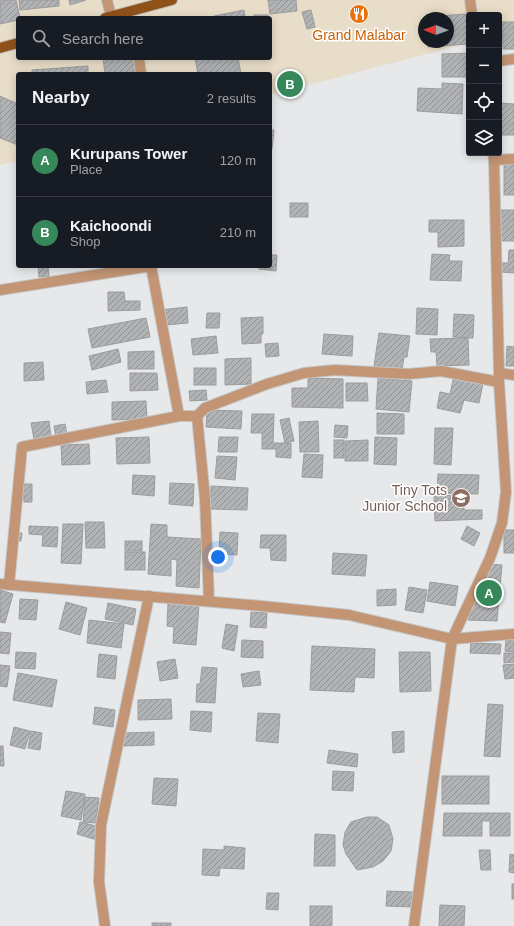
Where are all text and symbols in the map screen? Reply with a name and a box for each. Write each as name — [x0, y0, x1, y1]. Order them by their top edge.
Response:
restaurant icon: Grand Malabar — [348, 3, 370, 25]
north arrow — [418, 12, 454, 48]
map controls — [466, 12, 502, 156]
button: + — [466, 12, 502, 48]
search box — [16, 16, 272, 60]
icon: search — [30, 27, 52, 49]
place label: Grand Malabar — [312, 27, 406, 43]
text: Search here — [62, 30, 144, 47]
button: − — [466, 48, 502, 84]
pin: B — [277, 69, 303, 99]
button: locate — [466, 84, 502, 120]
text: Nearby — [32, 88, 90, 107]
text: 2 results — [207, 91, 256, 106]
button: layers — [466, 120, 502, 156]
text: Kurupans Tower — [70, 145, 187, 162]
text: A — [40, 153, 50, 168]
text: 120 m — [220, 153, 256, 168]
text: Place — [70, 162, 103, 177]
text: Kaichoondi — [70, 217, 152, 234]
text: B — [40, 225, 50, 240]
text: 210 m — [220, 225, 256, 240]
text: Shop — [70, 234, 100, 249]
place label: Tiny Tots Junior School — [362, 482, 447, 514]
school or university icon: Tiny Tots Junior School — [450, 487, 472, 509]
your location — [208, 547, 228, 567]
pin: A — [476, 578, 502, 608]

